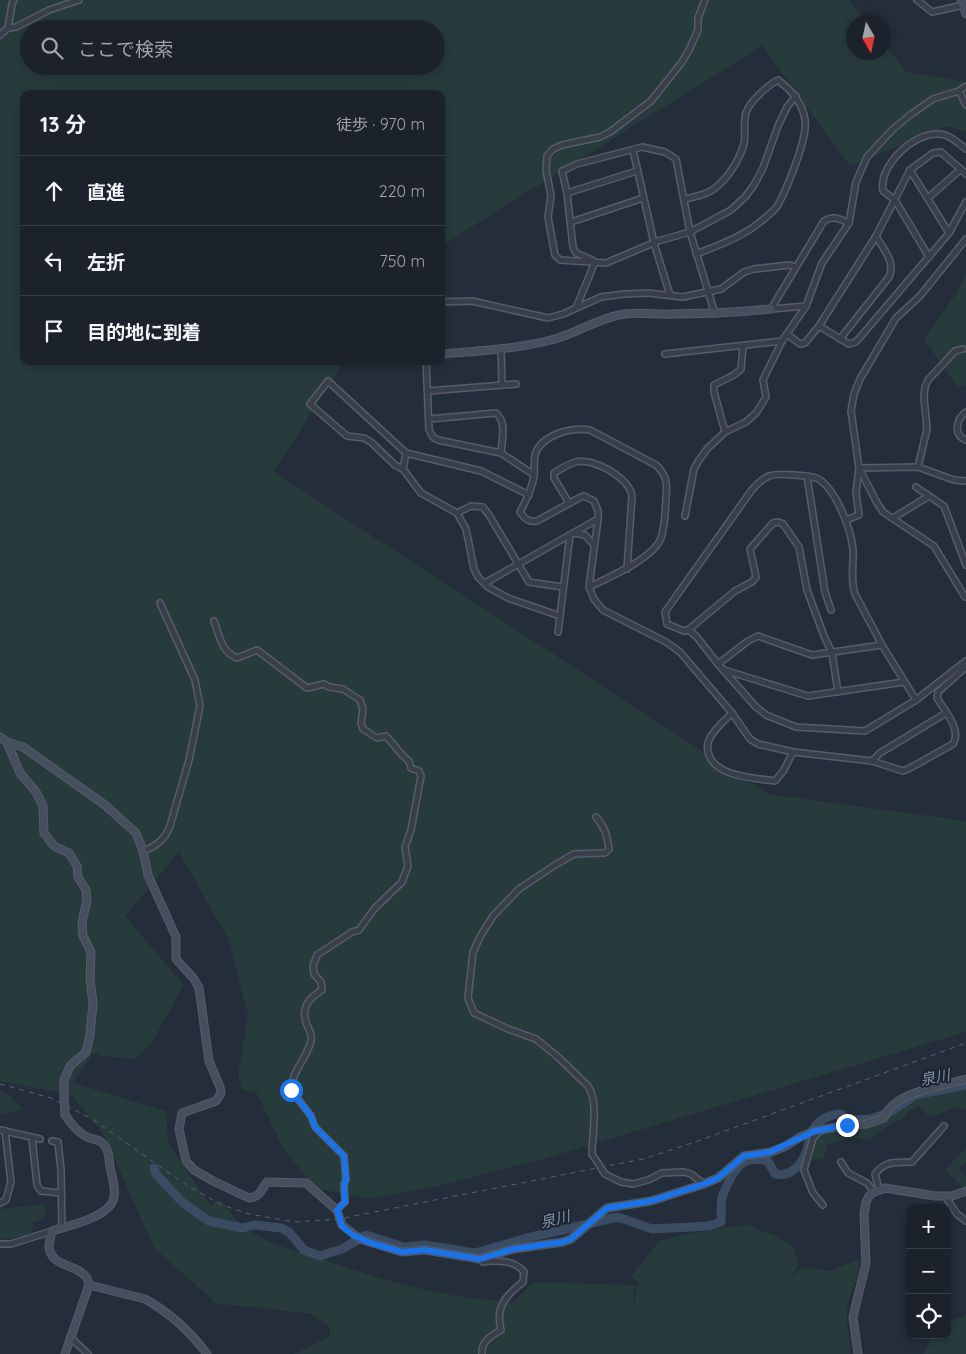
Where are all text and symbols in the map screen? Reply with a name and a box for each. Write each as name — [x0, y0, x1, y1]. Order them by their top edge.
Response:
north arrow — [846, 15, 891, 60]
search box — [20, 20, 445, 75]
icon: search — [38, 34, 66, 62]
text: ここで検索 — [78, 37, 173, 61]
text: 13 分 — [40, 111, 86, 137]
text: 徒歩 · 970 m — [336, 114, 425, 134]
icon: ahead — [40, 177, 68, 205]
text: 直進 — [87, 180, 125, 204]
text: 220 m — [379, 181, 425, 201]
icon: left — [40, 247, 68, 275]
text: 左折 — [87, 250, 125, 274]
text: 750 m — [380, 251, 425, 271]
icon: arrive — [40, 317, 68, 345]
text: 目的地に到着 — [87, 320, 201, 344]
water label: 泉川 — [918, 1064, 953, 1089]
route start — [280, 1079, 303, 1102]
route end — [836, 1114, 859, 1137]
map controls — [906, 1204, 951, 1339]
button: + — [906, 1204, 951, 1249]
water label: 泉川 — [538, 1206, 574, 1232]
button: − — [906, 1249, 951, 1294]
button: locate — [906, 1294, 951, 1339]

